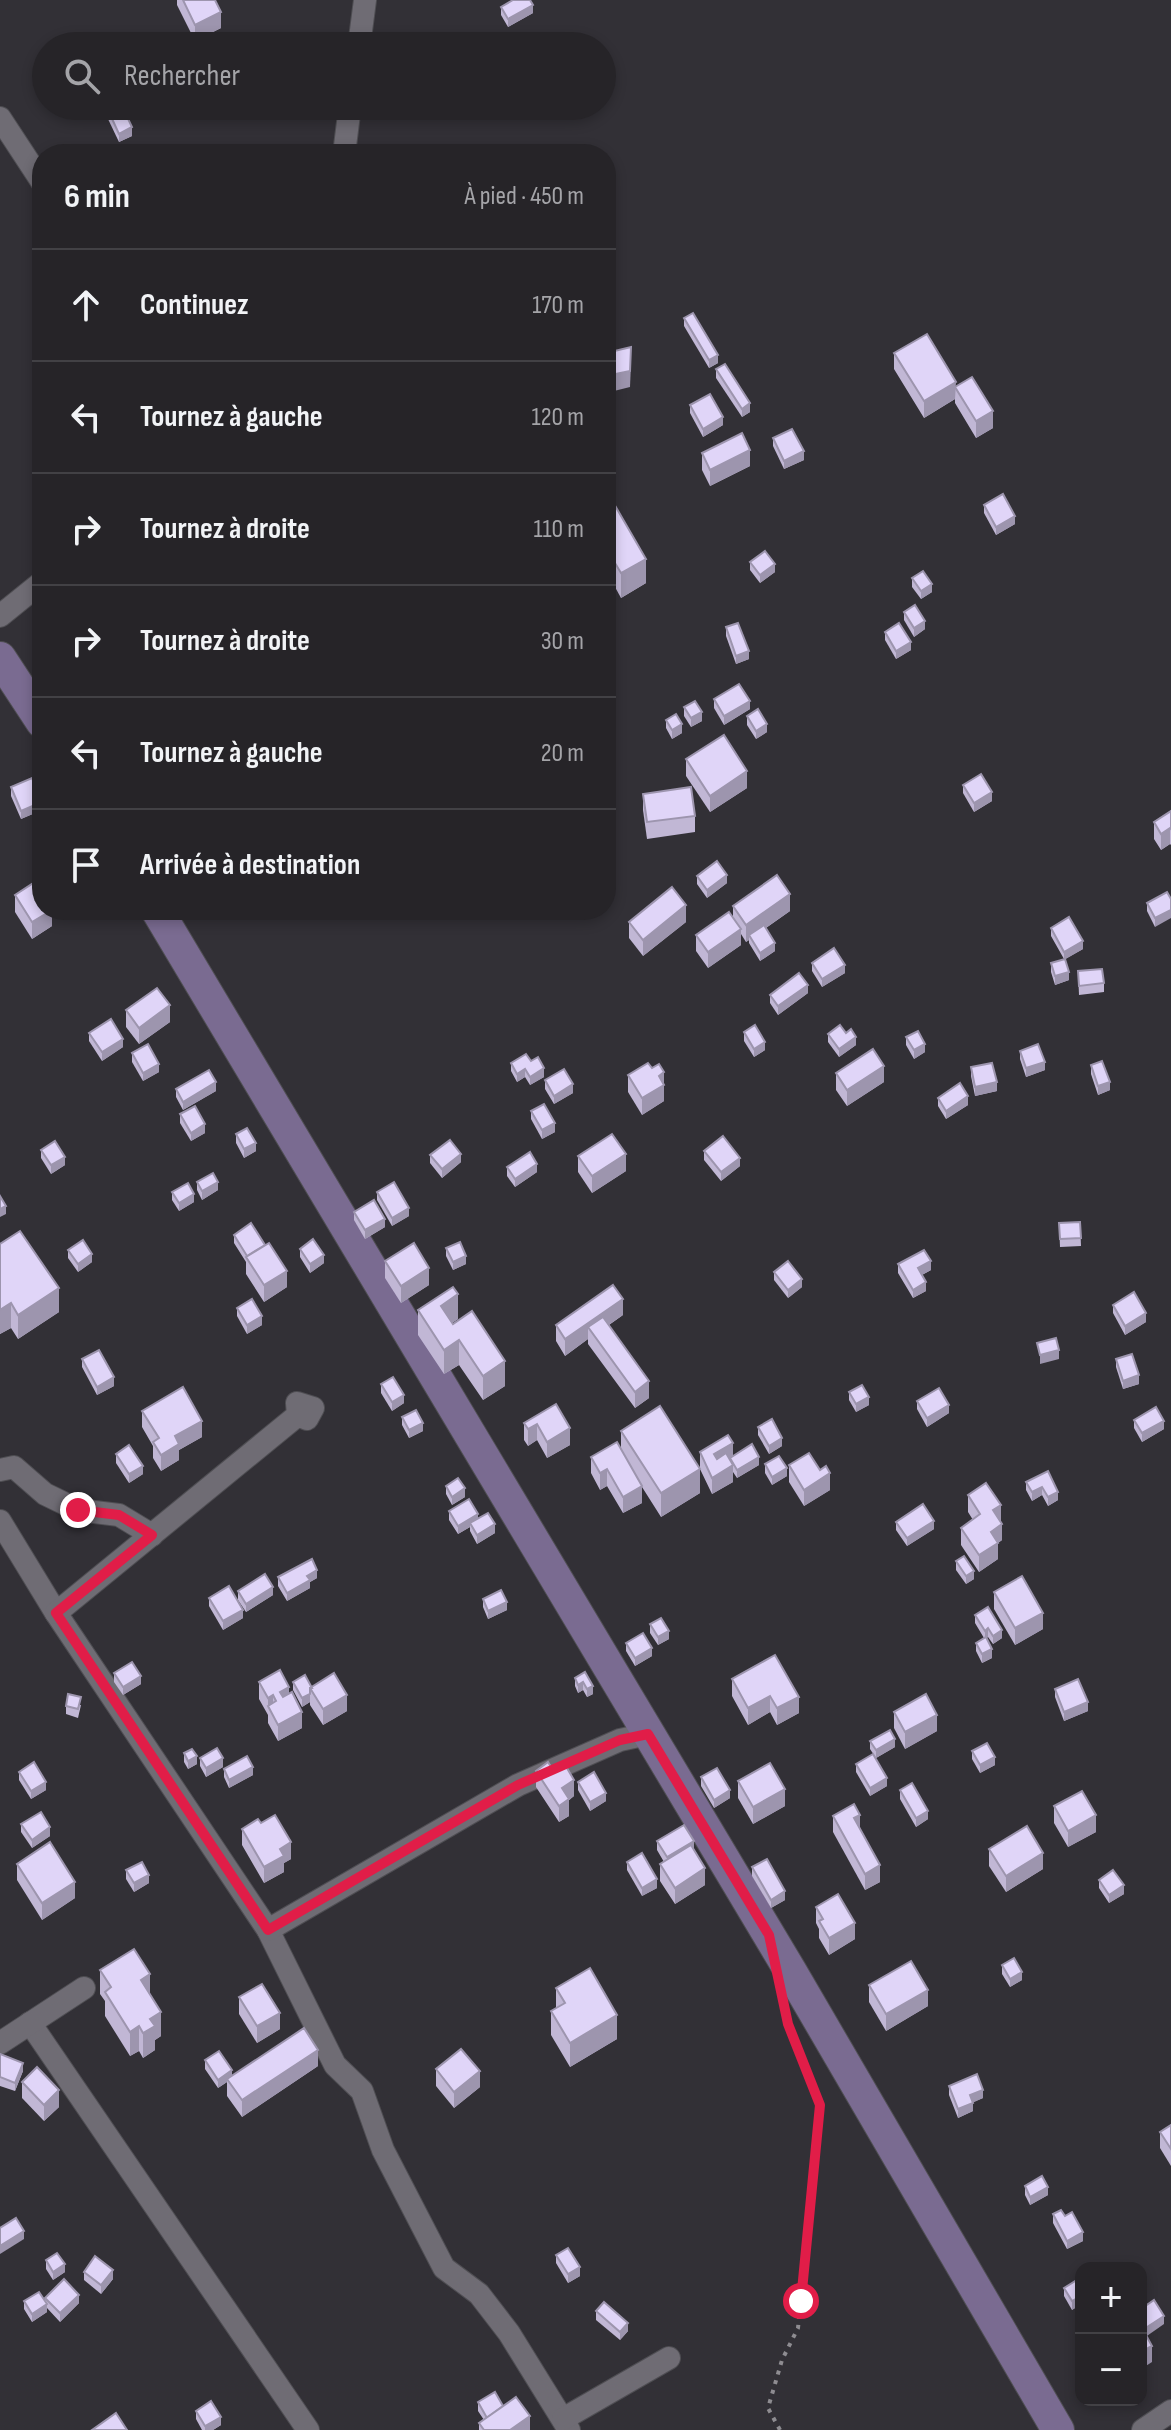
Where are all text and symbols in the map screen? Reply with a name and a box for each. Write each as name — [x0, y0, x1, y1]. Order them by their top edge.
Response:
search box — [32, 32, 616, 120]
icon: search — [60, 54, 104, 98]
text: Rechercher — [124, 58, 240, 94]
text: 6 min — [64, 176, 130, 217]
text: À pied · 450 m — [465, 181, 584, 212]
icon: ahead — [64, 283, 108, 327]
text: Continuez — [140, 287, 249, 323]
text: 170 m — [532, 290, 584, 321]
icon: left — [64, 395, 108, 439]
text: Tournez à gauche — [140, 399, 323, 435]
text: 120 m — [531, 402, 584, 433]
icon: right — [64, 507, 108, 551]
text: Tournez à droite — [140, 511, 310, 547]
text: 110 m — [533, 514, 584, 545]
icon: right — [64, 619, 108, 663]
text: Tournez à droite — [140, 623, 310, 659]
text: 30 m — [541, 626, 584, 657]
icon: left — [64, 731, 108, 775]
text: Tournez à gauche — [140, 735, 323, 771]
text: 20 m — [541, 738, 584, 769]
icon: arrive — [64, 843, 108, 887]
text: Arrivée à destination — [140, 847, 360, 883]
route end — [60, 1492, 96, 1528]
map controls — [1075, 2262, 1147, 2406]
button: + — [1075, 2262, 1147, 2334]
route start — [783, 2283, 819, 2319]
button: − — [1075, 2334, 1147, 2406]

